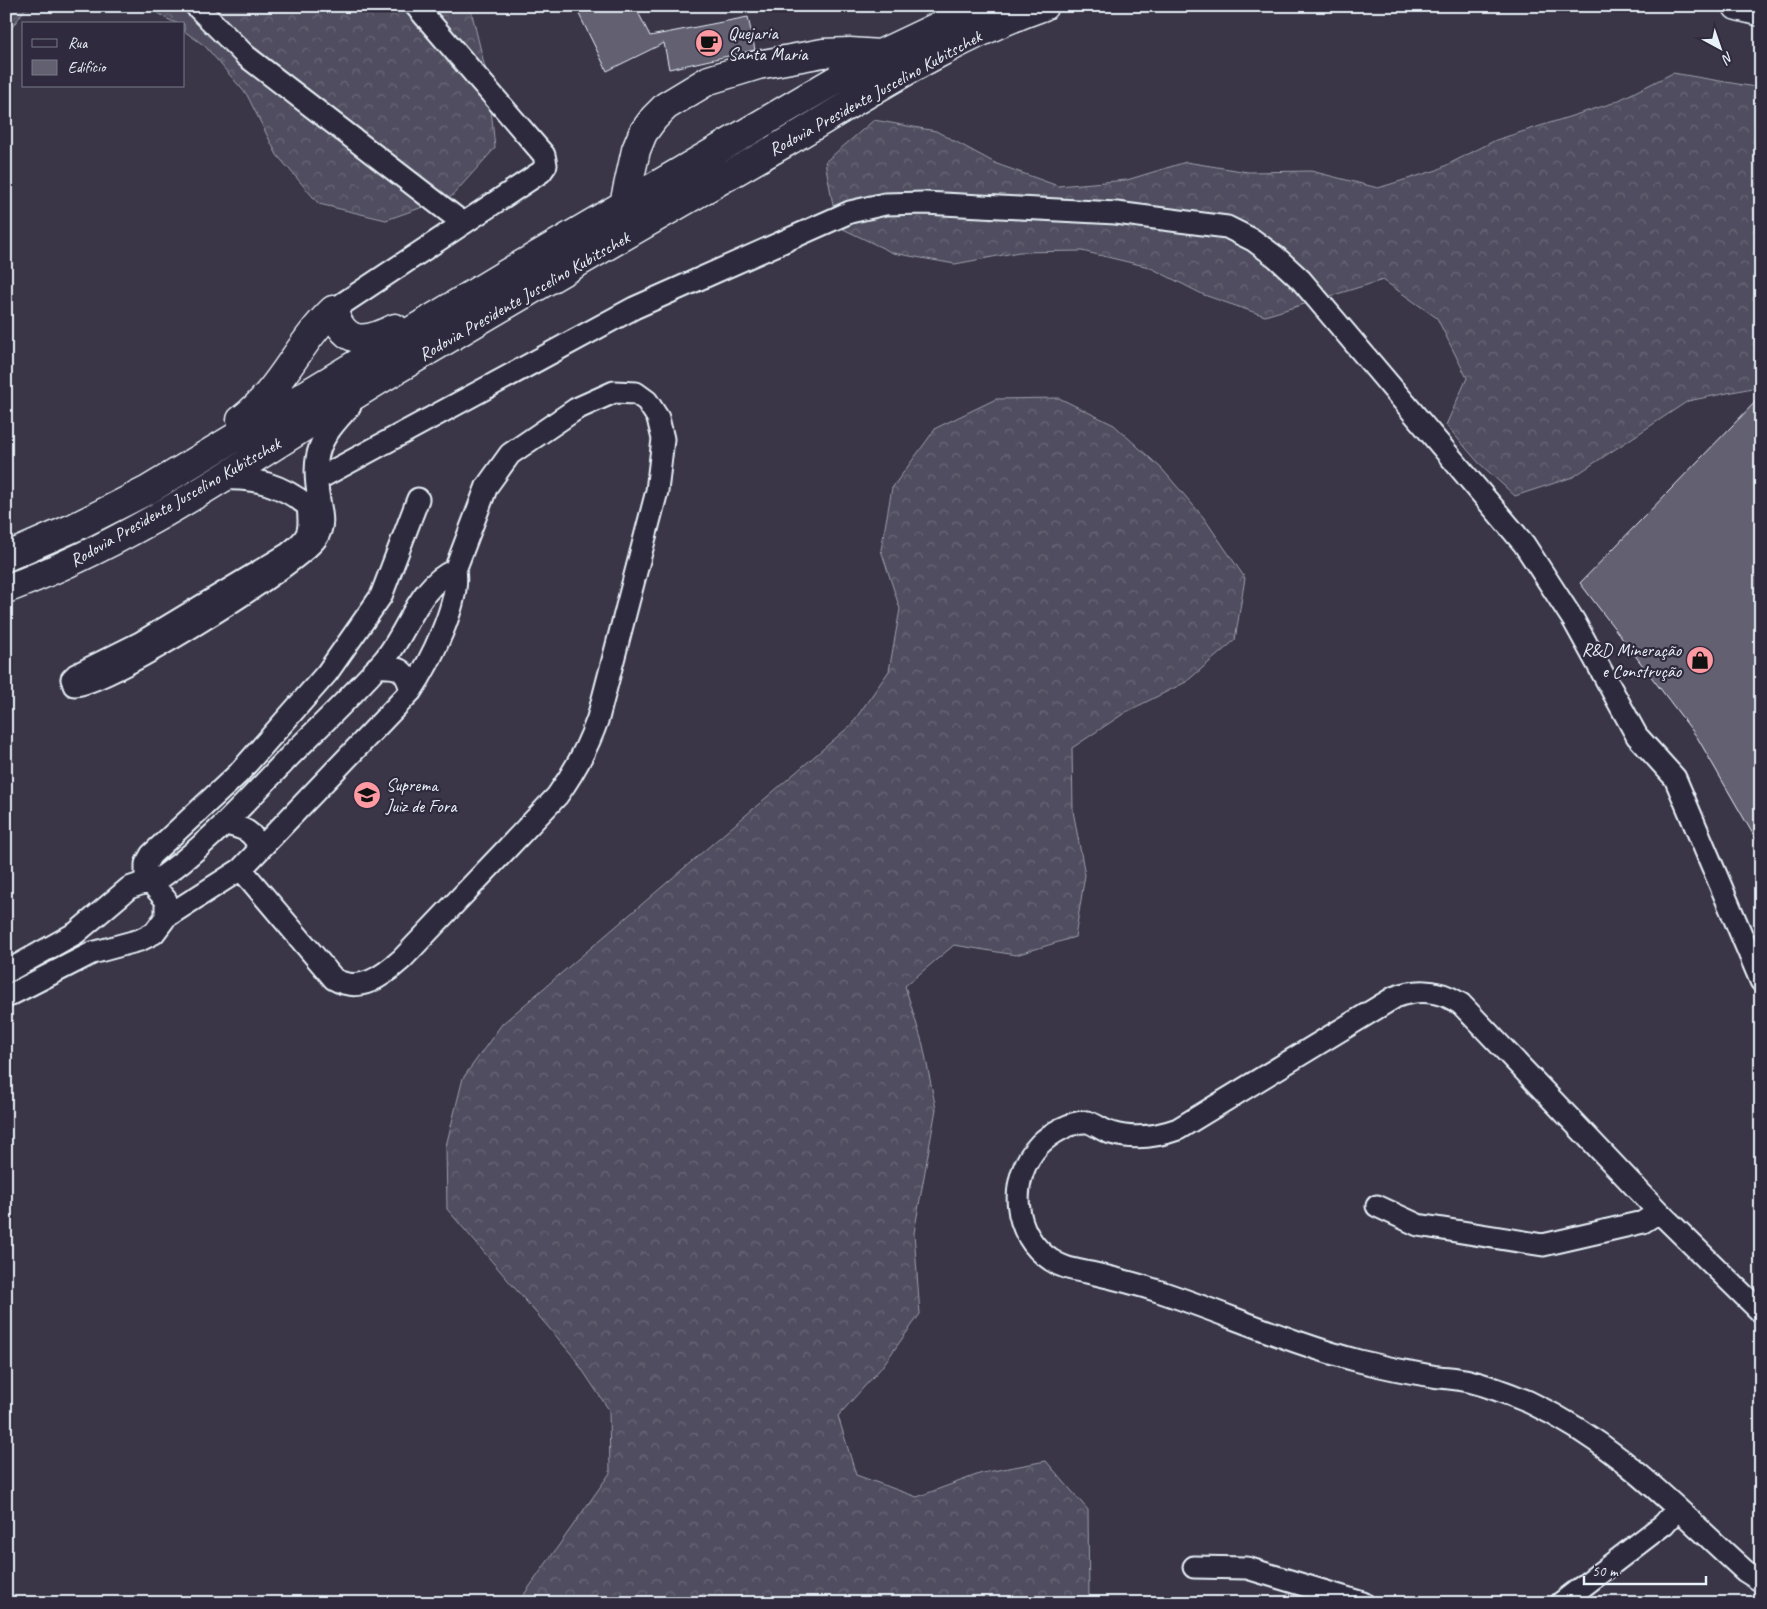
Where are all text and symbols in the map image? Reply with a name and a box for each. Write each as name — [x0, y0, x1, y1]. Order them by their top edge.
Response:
legend — [22, 22, 185, 88]
place label: Quejaria Santa Maria — [728, 22, 809, 65]
north arrow — [1694, 22, 1744, 72]
street label: Rodovia Presidente Juscelino Kubitschek — [765, 25, 986, 161]
cafe icon: Quejaria Santa Maria — [694, 28, 724, 58]
text: Rua — [68, 34, 88, 53]
text: N — [1717, 48, 1737, 68]
text: Edifício — [68, 58, 107, 77]
street label: Rodovia Presidente Juscelino Kubitschek — [415, 226, 635, 365]
street label: Rodovia Presidente Juscelino Kubitschek — [66, 432, 286, 571]
place label: R&D Mineração e Construção — [1582, 639, 1683, 682]
shop icon: R&D Mineração e Construção — [1685, 645, 1715, 675]
place label: Suprema Juiz de Fora — [385, 774, 458, 817]
school or university icon: Suprema Juiz de Fora — [352, 780, 382, 810]
scale bar — [1584, 1554, 1707, 1586]
text: 50 m — [1592, 1562, 1619, 1581]

